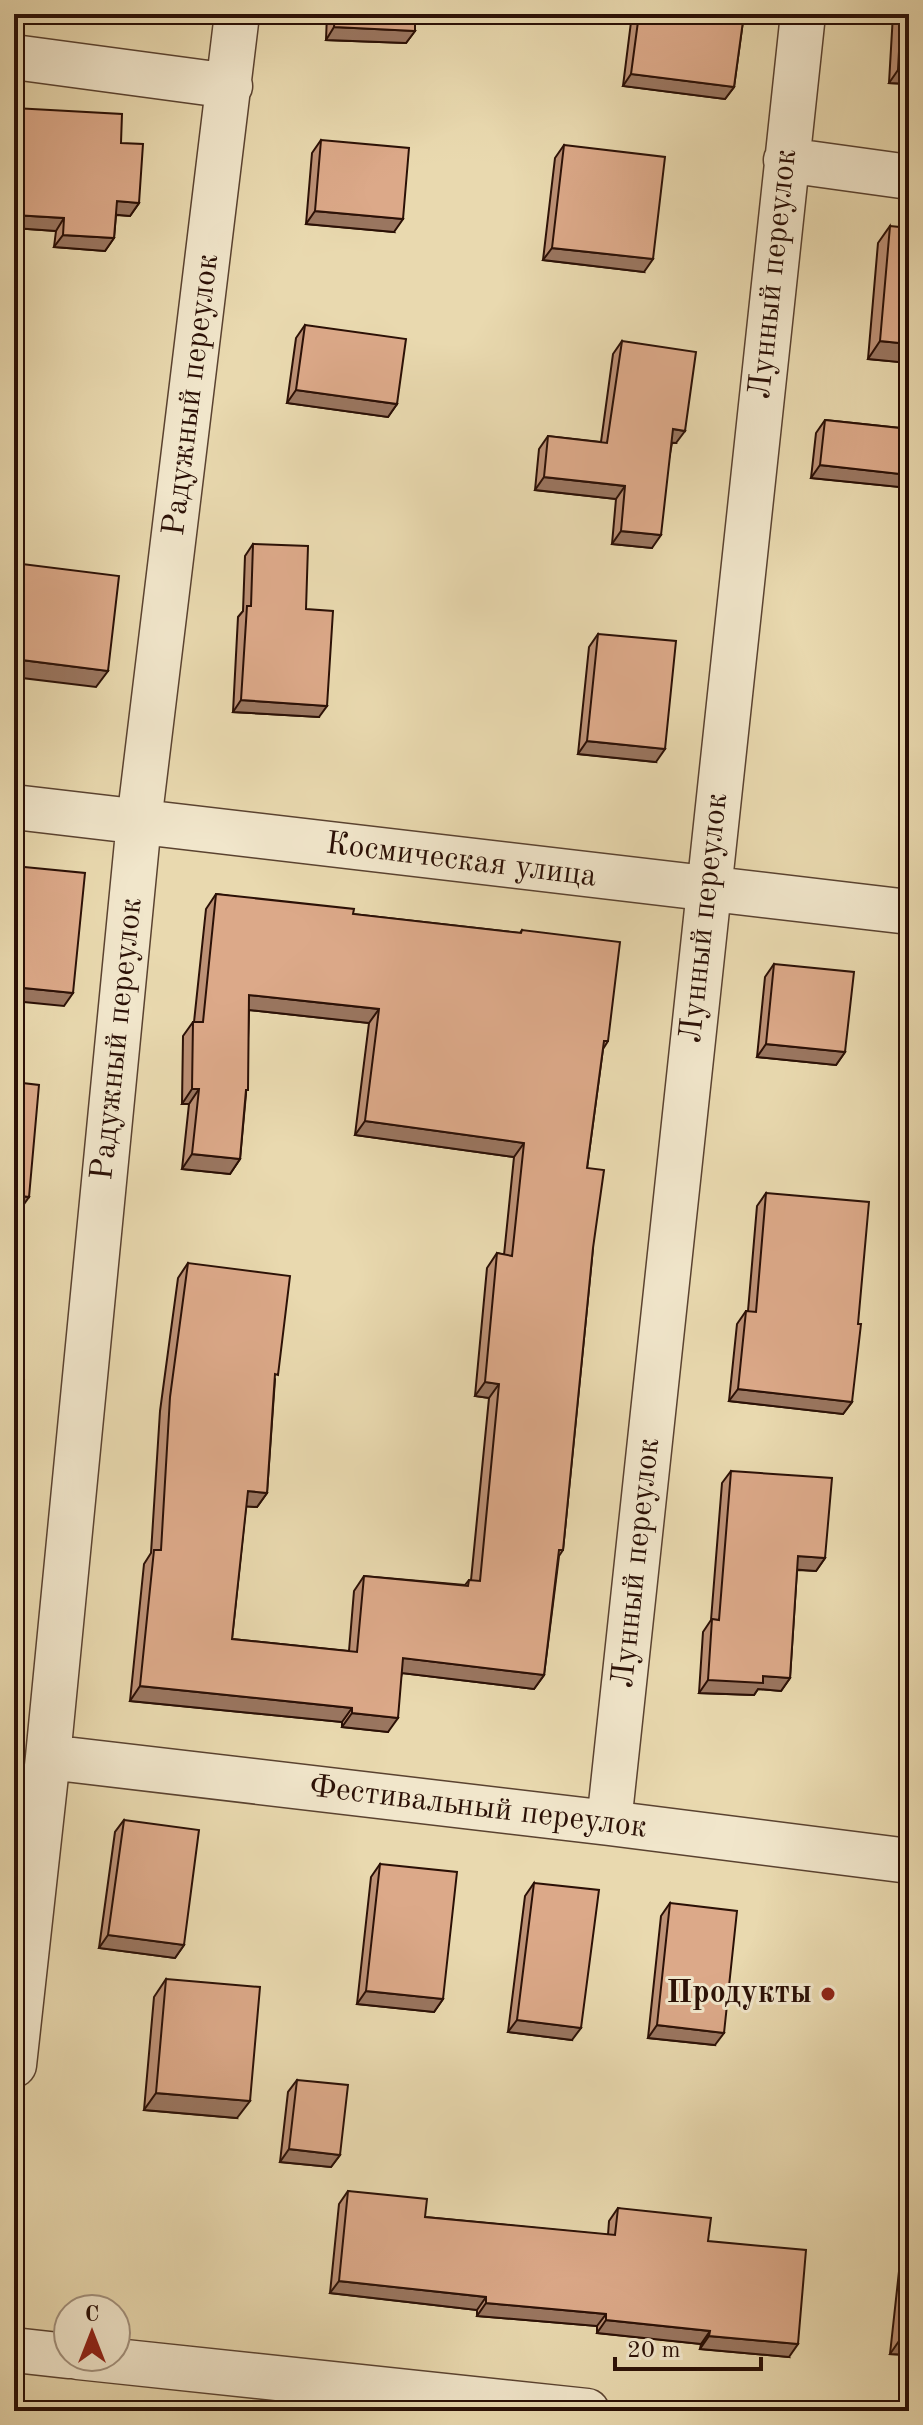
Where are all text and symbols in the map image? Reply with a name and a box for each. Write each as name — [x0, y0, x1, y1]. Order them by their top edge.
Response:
street label: Лунный переулок — [745, 148, 803, 400]
street label: Радужный переулок — [159, 252, 225, 538]
street label: Лунный переулок — [676, 792, 734, 1044]
street label: Космическая улица — [324, 828, 599, 894]
street label: Радужный переулок — [87, 896, 149, 1182]
street label: Лунный переулок — [608, 1437, 666, 1689]
street label: Фестивальный переулок — [307, 1771, 649, 1845]
place label: Продукты — [666, 1978, 812, 2010]
marker: Продукты — [819, 1985, 837, 2003]
north arrow — [52, 2293, 132, 2373]
text: С — [85, 2304, 99, 2326]
scale bar — [615, 2321, 761, 2371]
text: 20 m — [627, 2339, 681, 2363]

